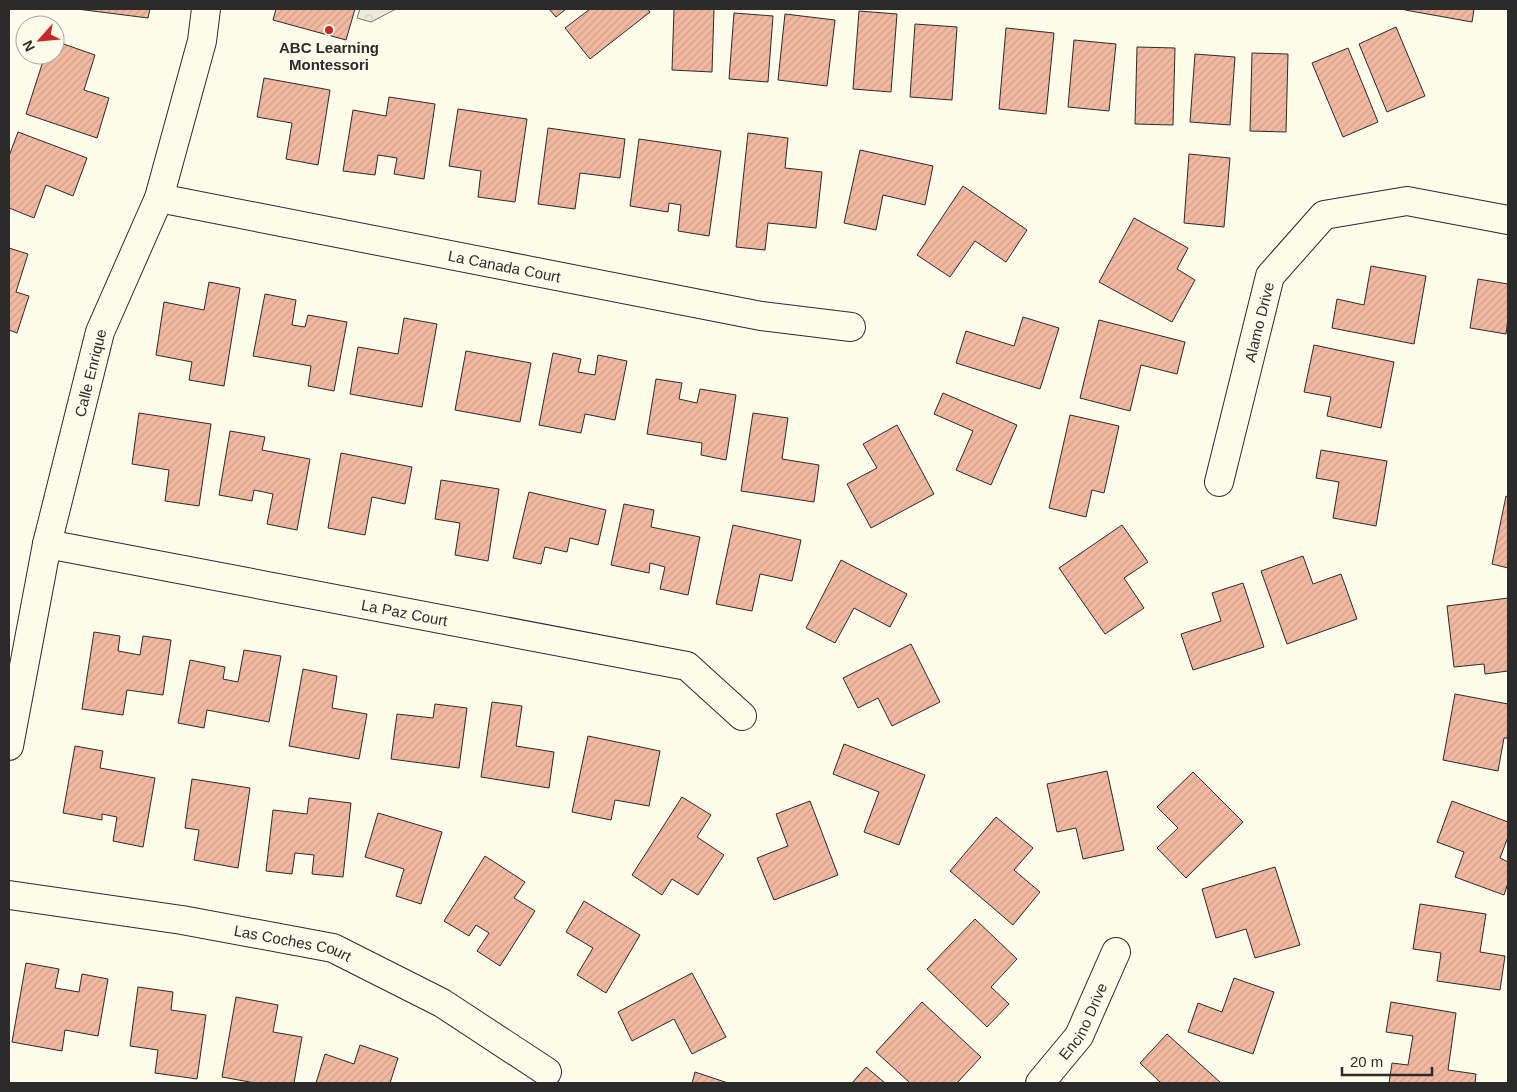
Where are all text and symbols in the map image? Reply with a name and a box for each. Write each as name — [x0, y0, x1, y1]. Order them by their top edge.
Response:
north arrow — [15, 15, 65, 65]
marker: ABC Learning Montessori — [323, 24, 335, 36]
text: N — [19, 38, 38, 54]
place label: ABC Learning Montessori — [279, 39, 379, 73]
street label: La Canada Court — [447, 246, 563, 285]
street label: Alamo Drive — [1241, 280, 1277, 364]
street label: Calle Enrique — [71, 327, 109, 419]
street label: La Paz Court — [360, 596, 450, 629]
street label: Las Coches Court — [233, 921, 355, 965]
street label: Encino Drive — [1055, 980, 1110, 1063]
scale bar — [1342, 1044, 1432, 1076]
text: 20 m — [1350, 1053, 1383, 1070]

